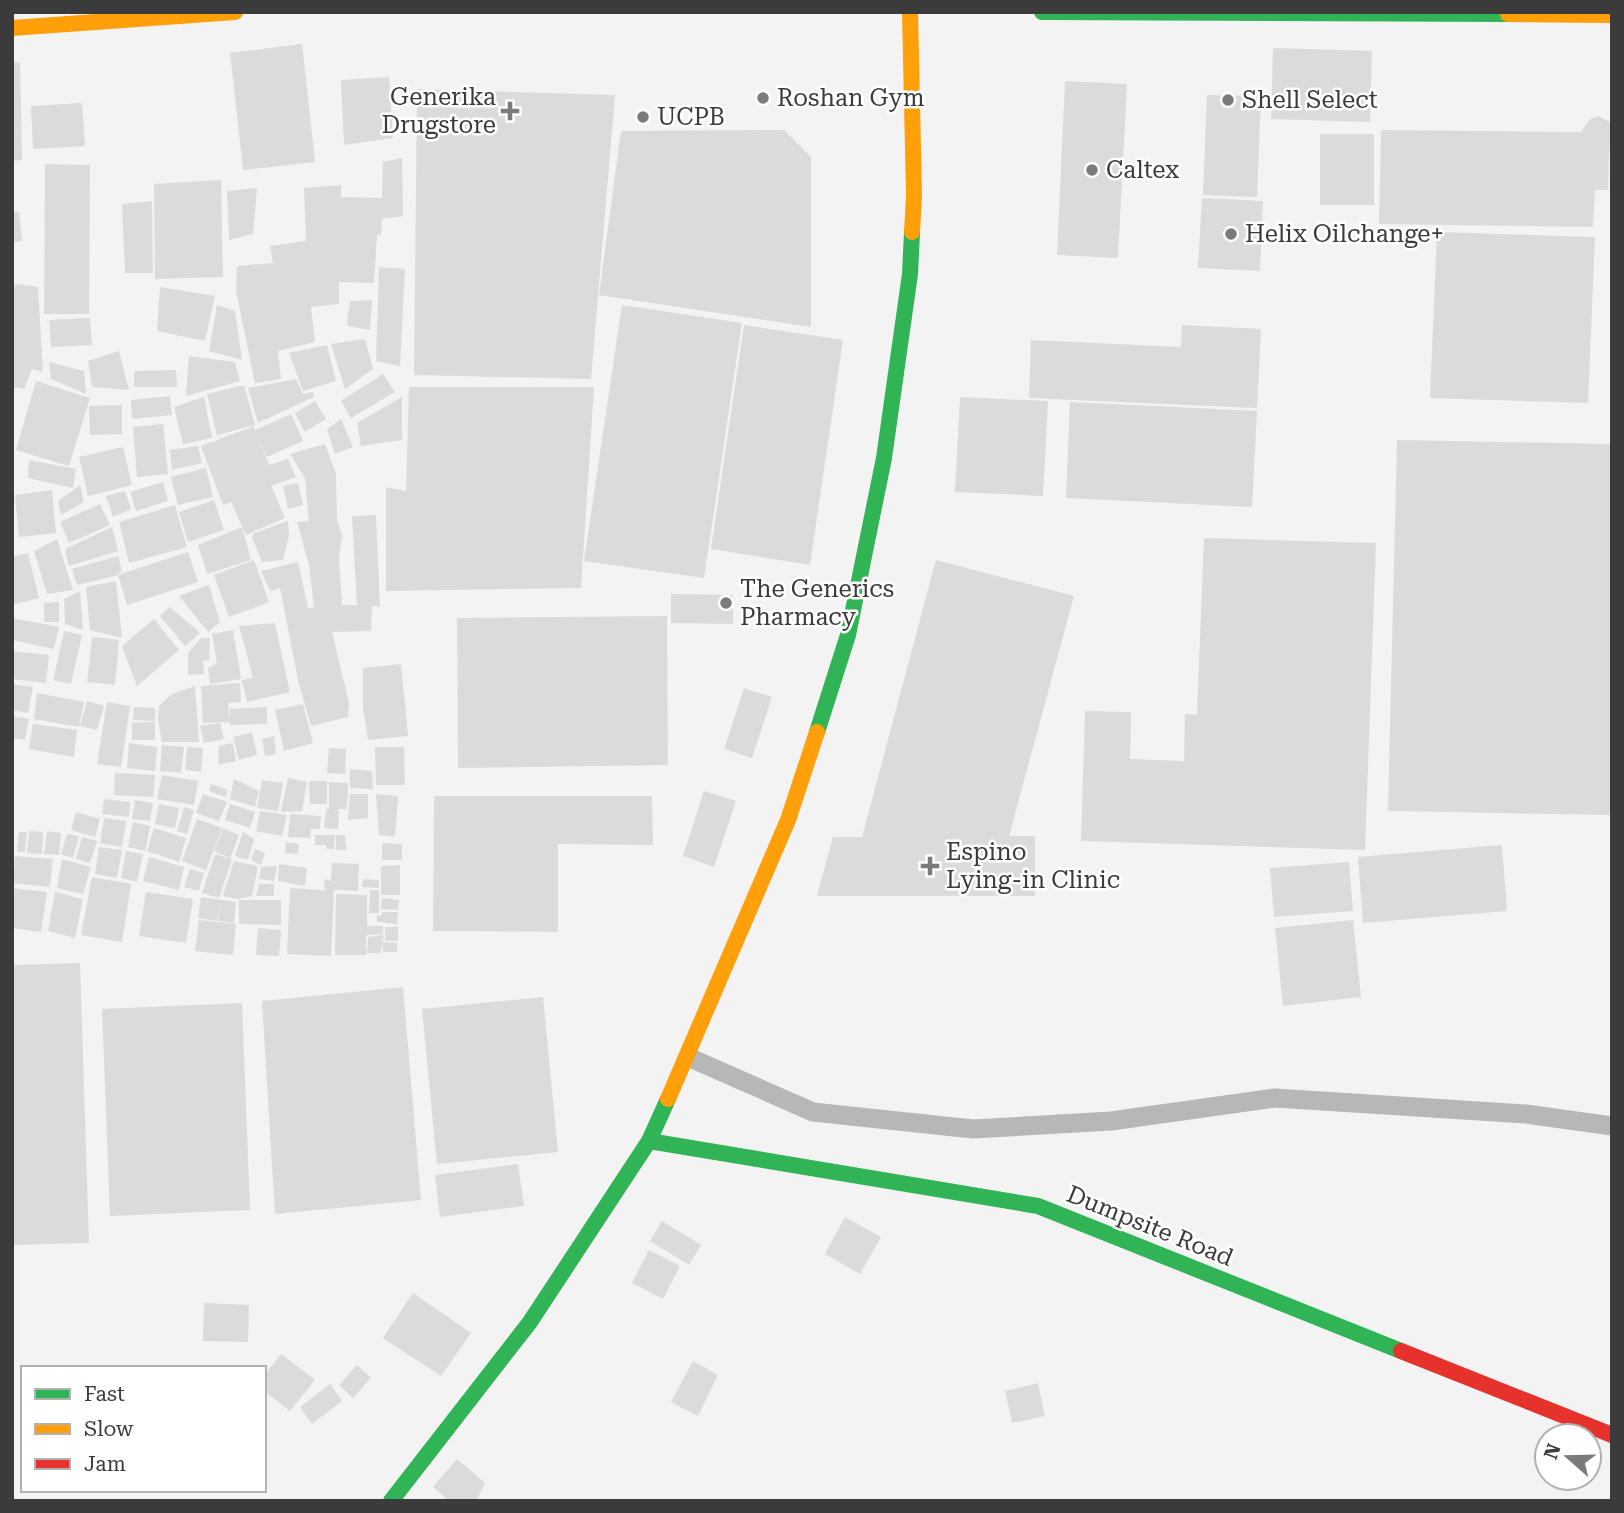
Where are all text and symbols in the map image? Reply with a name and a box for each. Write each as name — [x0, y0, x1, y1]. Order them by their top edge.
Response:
place label: Generika Drugstore — [381, 83, 496, 139]
place label: Roshan Gym — [777, 84, 925, 112]
place label: Shell Select — [1242, 86, 1378, 114]
marker: Roshan Gym — [755, 90, 771, 106]
marker: Shell Select — [1220, 92, 1236, 108]
marker: Generika Drugstore — [502, 103, 518, 119]
place label: UCPB — [657, 103, 725, 131]
marker: UCPB — [635, 109, 651, 125]
place label: Caltex — [1106, 156, 1179, 184]
marker: Caltex — [1084, 162, 1100, 178]
place label: Helix Oilchange+ — [1245, 220, 1444, 248]
marker: Helix Oilchange+ — [1223, 226, 1239, 242]
place label: The Generics Pharmacy — [740, 575, 894, 631]
marker: The Generics Pharmacy — [718, 595, 734, 611]
place label: Espino Lying-in Clinic — [946, 838, 1120, 894]
marker: Espino Lying-in Clinic — [920, 856, 940, 876]
street label: Dumpsite Road — [1063, 1180, 1237, 1272]
legend — [21, 1366, 266, 1492]
text: Fast — [84, 1382, 125, 1406]
text: Slow — [84, 1417, 134, 1441]
north arrow — [1533, 1422, 1603, 1492]
text: N — [1539, 1440, 1566, 1462]
text: Jam — [84, 1452, 126, 1476]

